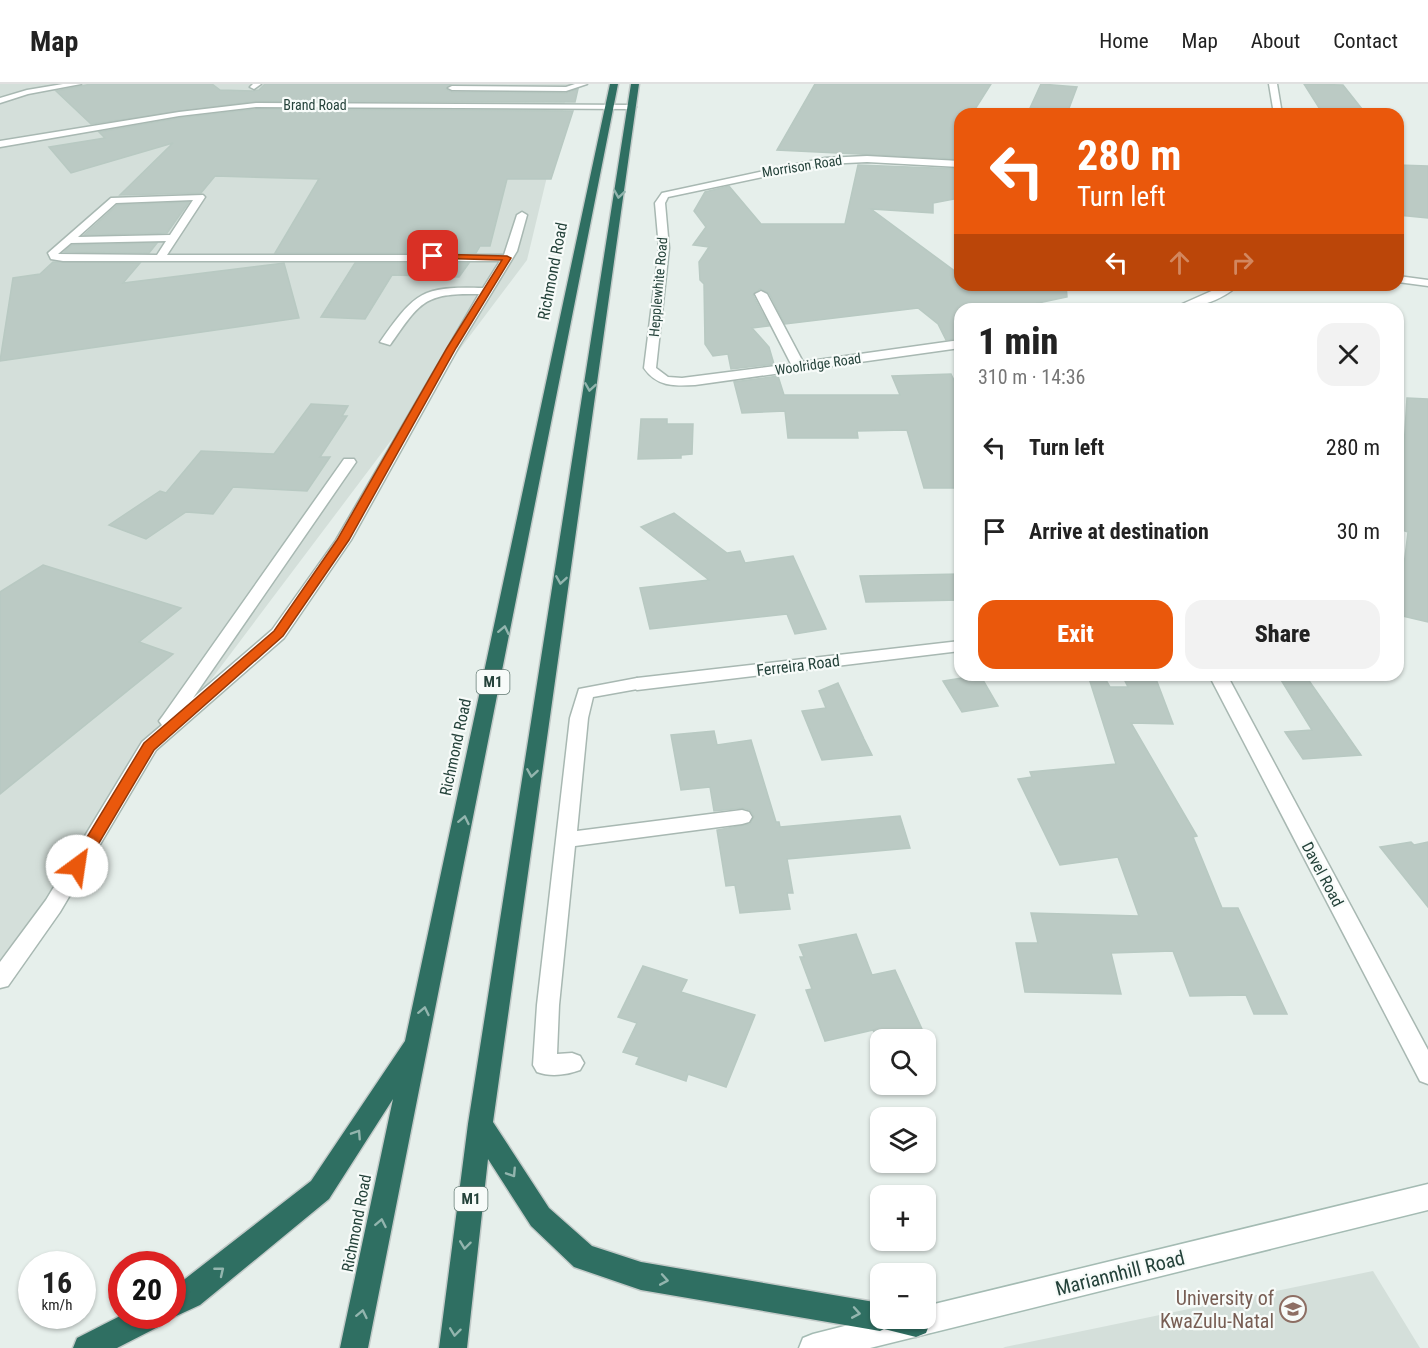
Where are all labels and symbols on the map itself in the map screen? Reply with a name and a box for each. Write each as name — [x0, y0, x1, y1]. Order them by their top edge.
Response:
street label: Brand Road — [283, 97, 347, 113]
street label: Morrison Road — [761, 152, 843, 180]
one-way arrow — [614, 190, 626, 199]
street label: Richmond Road — [534, 221, 571, 321]
pin — [407, 230, 458, 281]
street label: Hepplewhite Road — [646, 237, 670, 337]
street label: Woolridge Road — [774, 350, 862, 378]
one-way arrow — [585, 383, 597, 392]
one-way arrow — [556, 576, 568, 585]
one-way arrow — [497, 625, 510, 635]
street label: Ferreira Road — [755, 651, 841, 680]
road number: M1 — [476, 670, 510, 694]
street label: Richmond Road — [436, 697, 475, 797]
one-way arrow — [527, 768, 539, 778]
one-way arrow — [457, 816, 470, 826]
position arrow — [45, 834, 109, 898]
street label: Davel Road — [1298, 839, 1347, 910]
one-way arrow — [417, 1007, 430, 1017]
one-way arrow — [349, 1130, 361, 1140]
one-way arrow — [504, 1167, 515, 1178]
street label: Richmond Road — [338, 1173, 375, 1273]
road number: M1 — [454, 1187, 488, 1211]
one-way arrow — [374, 1218, 387, 1228]
one-way arrow — [460, 1240, 472, 1249]
street label: Mariannhill Road — [1053, 1245, 1187, 1301]
speed limit sign: 20 — [108, 1251, 186, 1329]
one-way arrow — [213, 1267, 224, 1278]
one-way arrow — [659, 1274, 669, 1286]
place label: University of KwaZulu-Natal — [1160, 1286, 1275, 1333]
school or university icon: University of KwaZulu-Natal — [1278, 1294, 1308, 1324]
one-way arrow — [852, 1306, 861, 1318]
one-way arrow — [354, 1309, 367, 1319]
one-way arrow — [449, 1327, 462, 1336]

